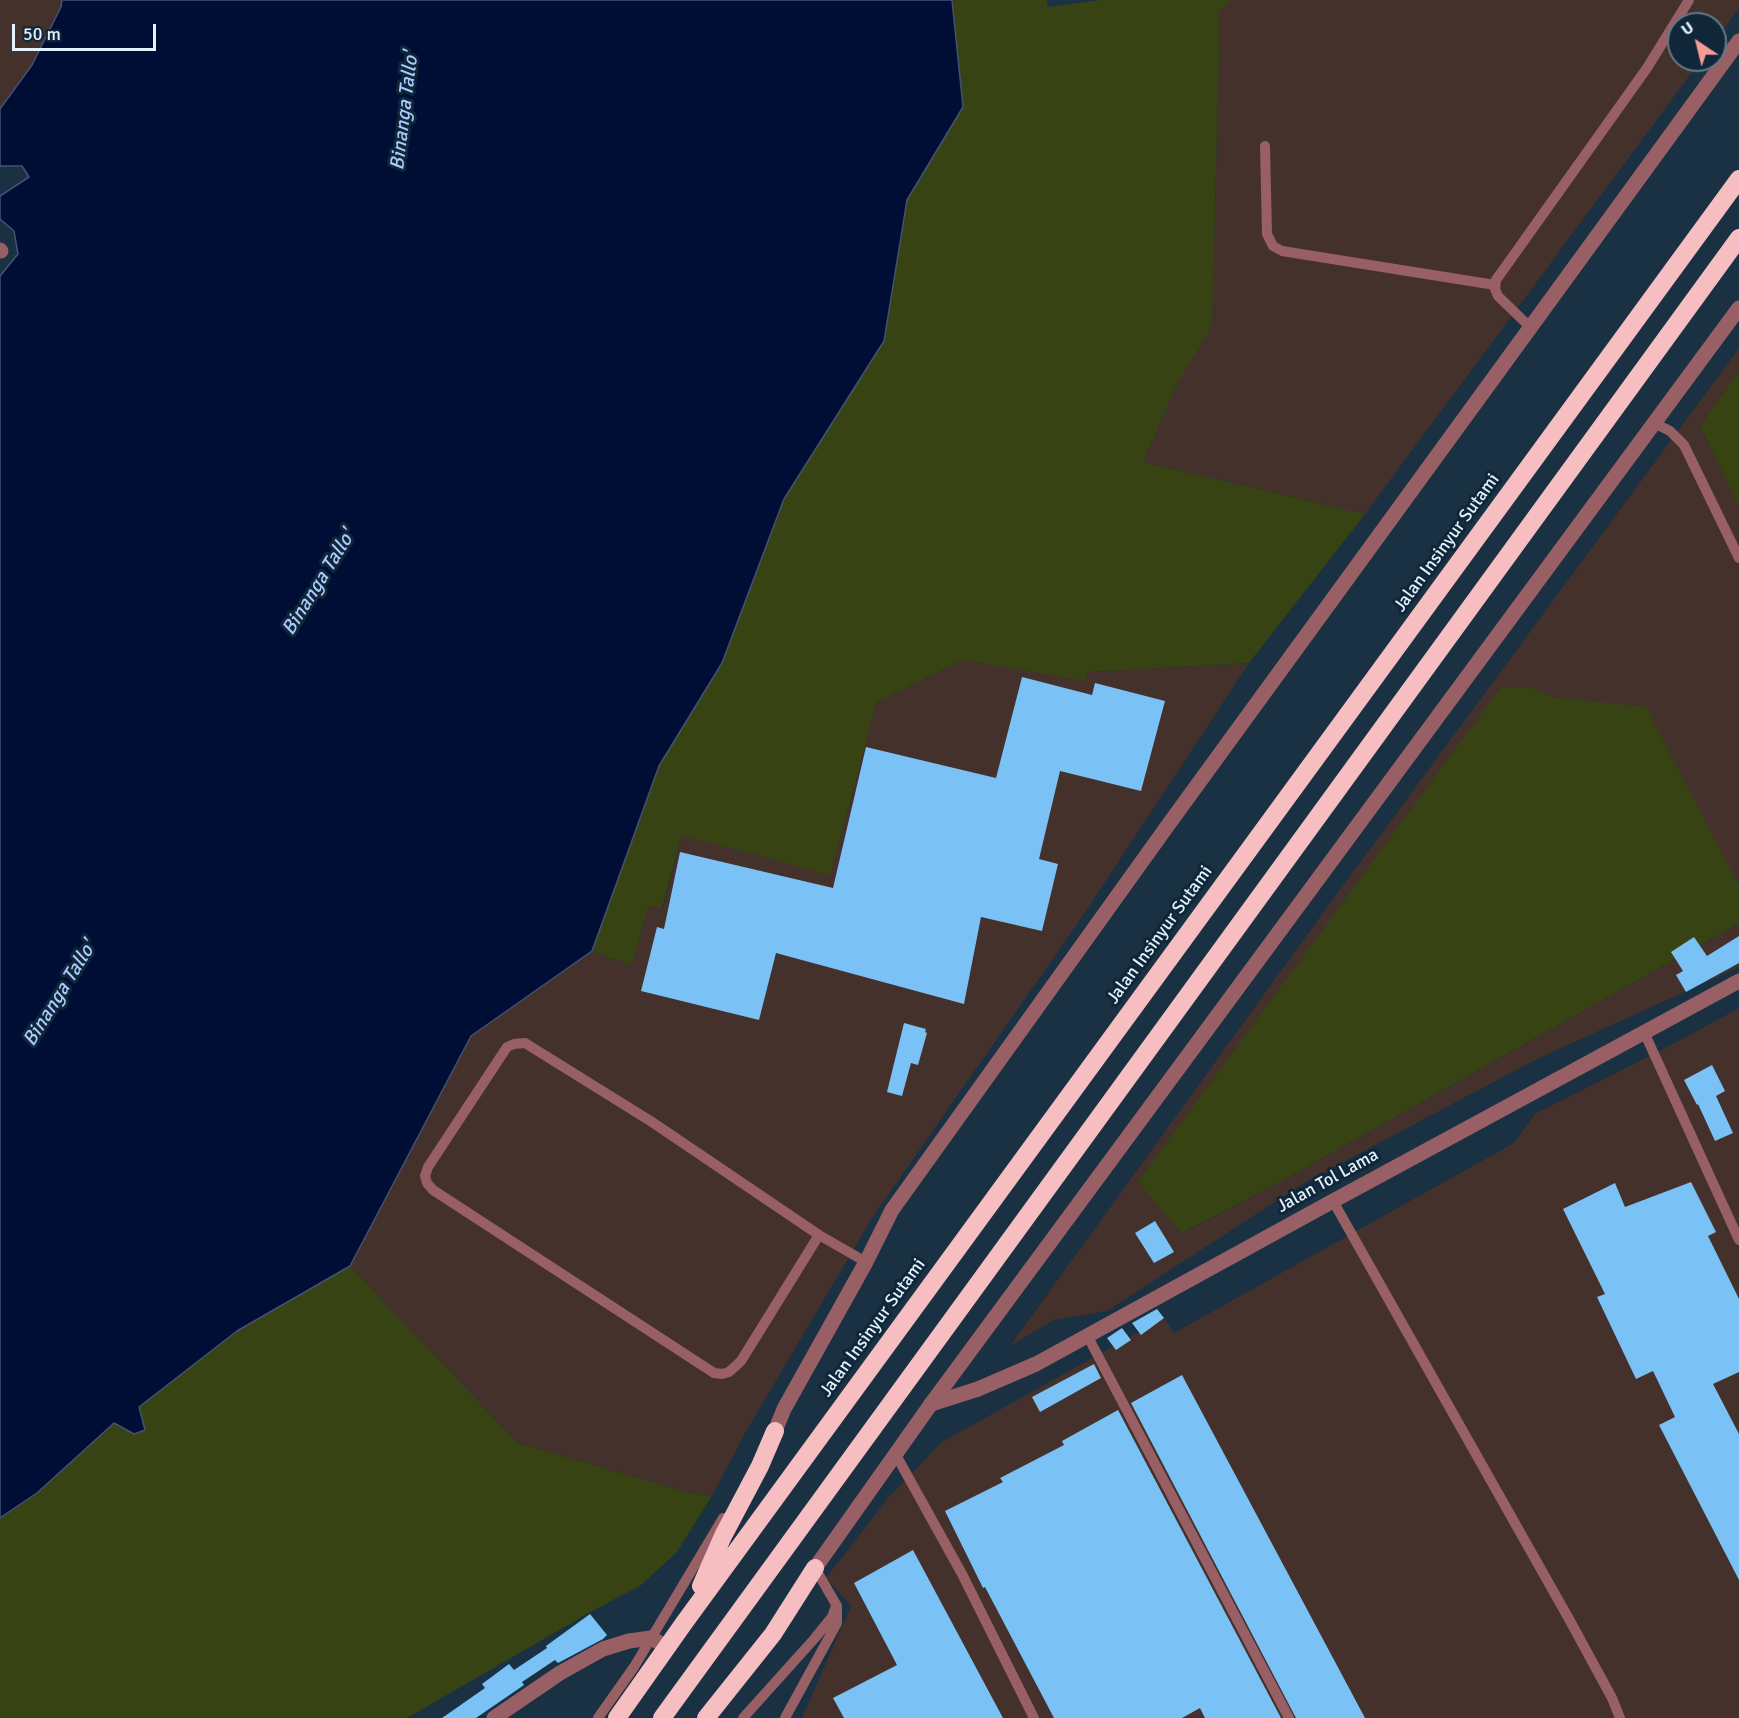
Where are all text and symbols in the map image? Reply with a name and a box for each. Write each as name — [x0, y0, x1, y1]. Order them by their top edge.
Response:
scale bar — [15, 12, 159, 50]
north arrow — [1667, 12, 1727, 72]
text: U — [1678, 18, 1698, 40]
text: 50 m — [23, 23, 61, 45]
water label: Binanga Tallo' — [386, 51, 424, 171]
street label: Jalan Insinyur Sutami — [1390, 470, 1504, 616]
water label: Binanga Tallo' — [277, 526, 361, 640]
street label: Jalan Insinyur Sutami — [1103, 862, 1217, 1008]
water label: Binanga Tallo' — [18, 937, 102, 1051]
street label: Jalan Tol Lama — [1273, 1144, 1383, 1218]
street label: Jalan Insinyur Sutami — [816, 1255, 930, 1401]

